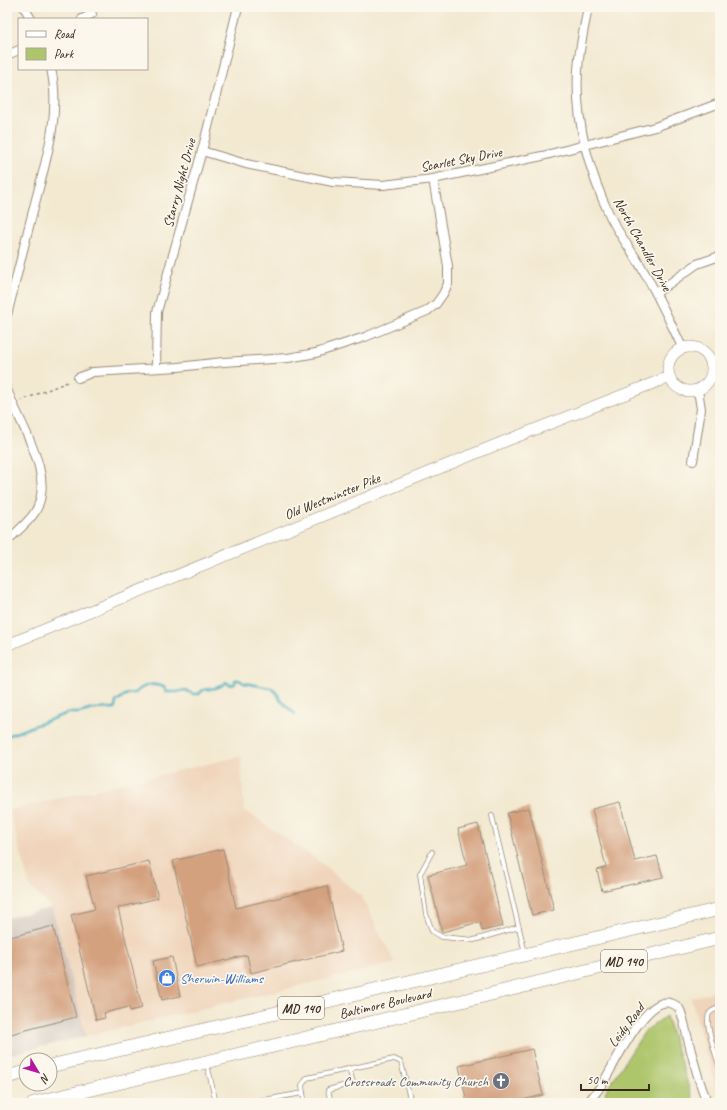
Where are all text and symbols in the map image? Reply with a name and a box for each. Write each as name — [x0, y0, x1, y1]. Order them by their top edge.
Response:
legend — [18, 18, 148, 70]
text: Road — [54, 26, 76, 42]
text: Park — [54, 46, 75, 62]
street label: Starry Night Drive — [159, 135, 200, 229]
street label: Scarlet Sky Drive — [419, 143, 505, 176]
street label: North Chandler Drive — [610, 195, 676, 295]
street label: Old Westminster Pike — [282, 469, 384, 523]
road number: MD 140 — [601, 950, 647, 972]
shop icon: Sherwin-Williams — [157, 968, 177, 988]
place label: Sherwin-Williams — [180, 970, 264, 987]
street label: Baltimore Boulevard — [337, 984, 435, 1022]
road number: MD 140 — [278, 997, 324, 1019]
street label: Leidy Road — [604, 998, 650, 1051]
north arrow — [18, 1052, 58, 1092]
scale bar — [581, 1066, 649, 1092]
text: N — [37, 1071, 53, 1087]
church icon: Crossroads Community Church — [491, 1071, 511, 1091]
text: 50 m — [587, 1072, 609, 1088]
place label: Crossroads Community Church — [343, 1073, 489, 1090]

